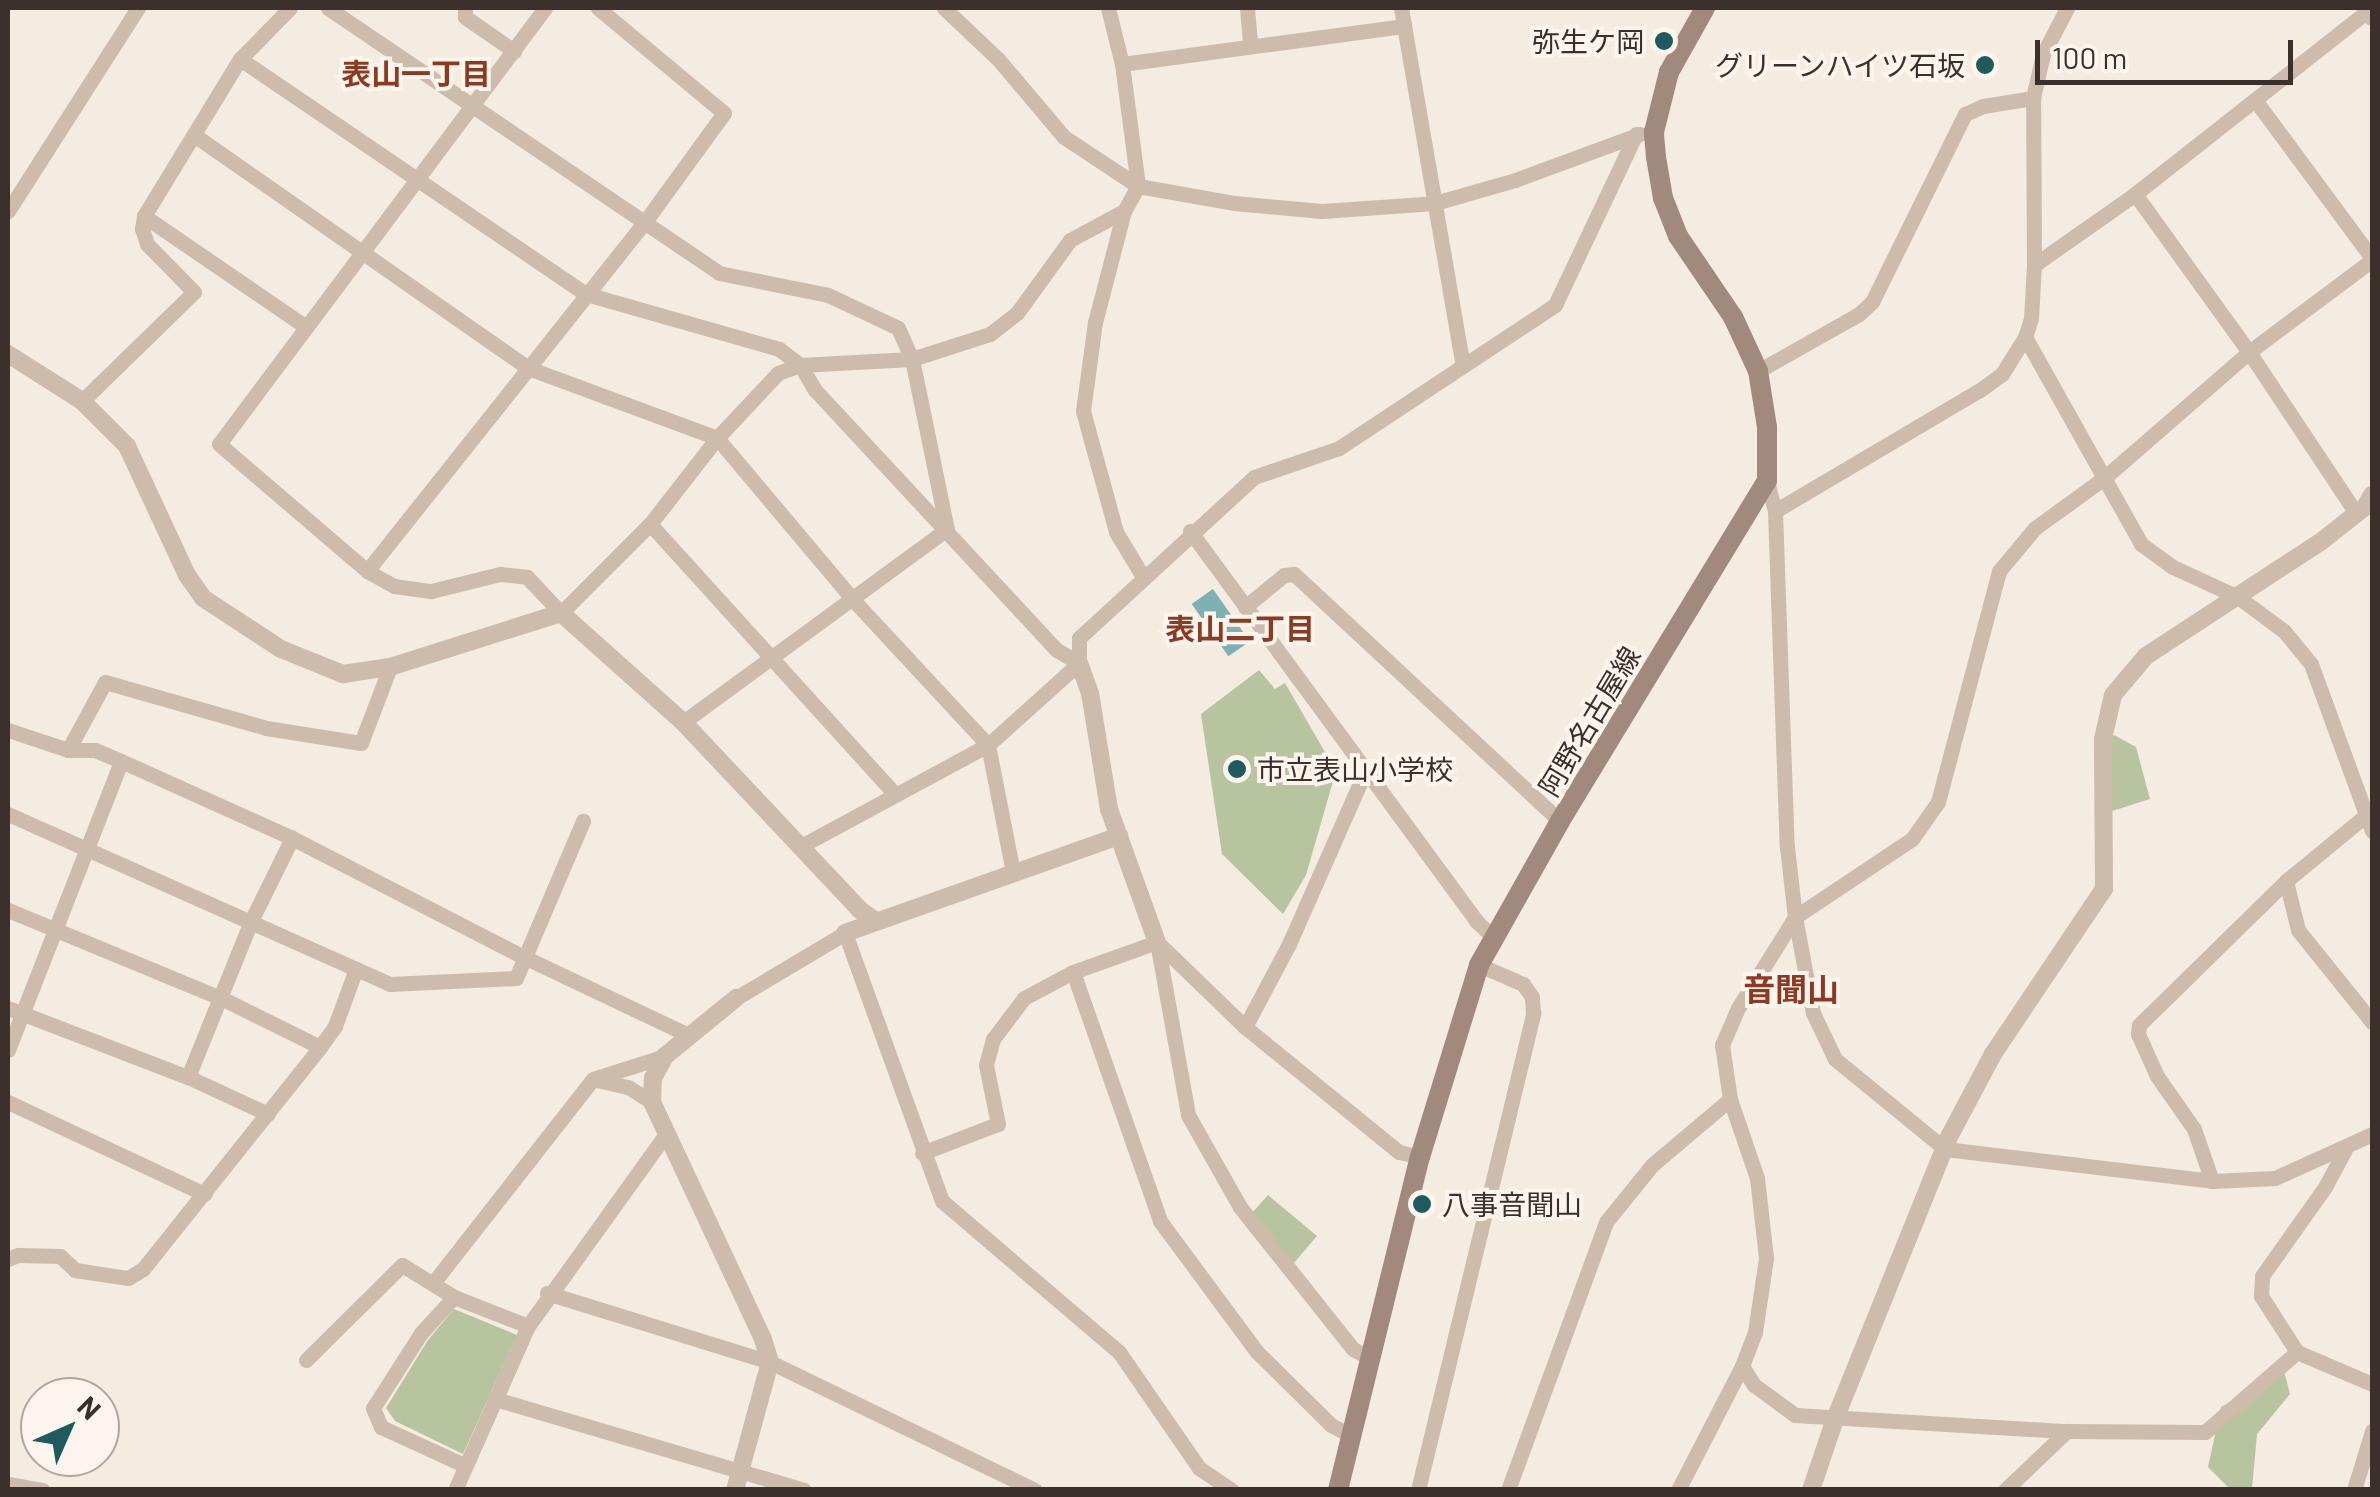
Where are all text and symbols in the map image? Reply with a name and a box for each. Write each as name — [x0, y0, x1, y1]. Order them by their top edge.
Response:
scale bar — [2040, 20, 2298, 82]
place label: 弥生ケ岡 — [1532, 24, 1644, 58]
marker: 弥生ケ岡 — [1653, 30, 1675, 52]
text: 100 m — [2052, 39, 2127, 75]
place label: グリーンハイツ石坂 — [1713, 48, 1965, 82]
marker: グリーンハイツ石坂 — [1974, 54, 1996, 76]
district label: 表山一丁目 — [341, 55, 491, 91]
district label: 表山二丁目 — [1165, 610, 1315, 646]
street label: 阿野名古屋線 — [1531, 640, 1647, 802]
place label: 市立表山小学校 — [1257, 752, 1453, 786]
marker: 市立表山小学校 — [1226, 758, 1248, 780]
district label: 音聞山 — [1743, 969, 1839, 1007]
place label: 八事音聞山 — [1442, 1187, 1582, 1221]
marker: 八事音聞山 — [1411, 1193, 1433, 1215]
north arrow — [20, 1377, 120, 1477]
text: N — [71, 1389, 108, 1426]

